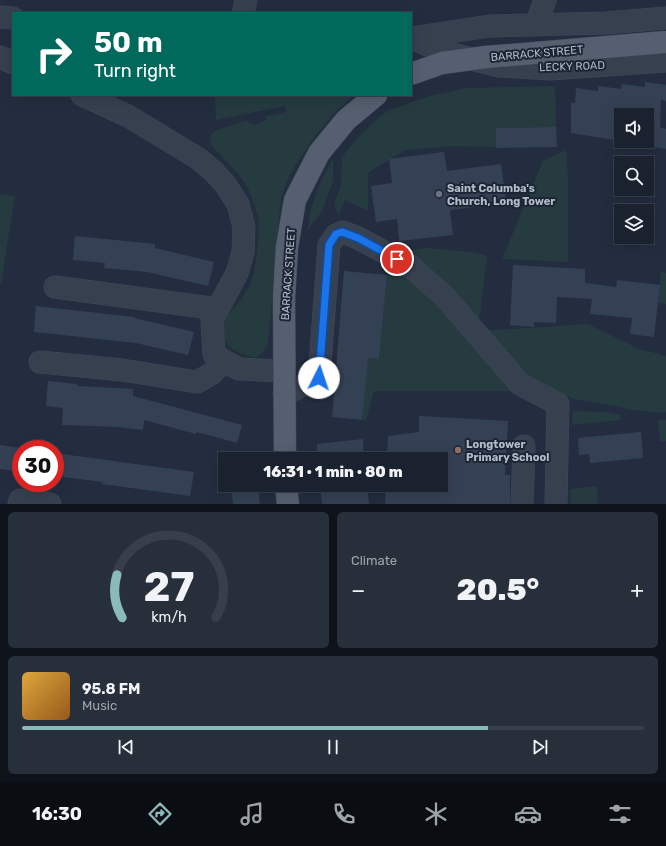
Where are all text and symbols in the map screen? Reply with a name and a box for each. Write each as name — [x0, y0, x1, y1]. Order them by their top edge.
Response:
text: 50 m — [94, 26, 163, 59]
icon: right — [28, 28, 80, 80]
street label: BARRACK STREET — [490, 43, 584, 64]
street label: LECKY ROAD — [539, 59, 605, 74]
text: Turn right — [94, 60, 176, 82]
map controls — [614, 108, 654, 244]
button: sound — [614, 108, 654, 148]
button: search — [614, 156, 654, 196]
place label: Saint Columba's Church, Long Tower — [447, 182, 555, 208]
marker: Saint Columba's Church, Long Tower — [434, 189, 444, 199]
button: layers — [614, 204, 654, 244]
street label: BARRACK STREET — [279, 227, 298, 321]
pin — [380, 242, 414, 276]
icon: arrive — [386, 248, 408, 270]
position arrow — [298, 357, 340, 399]
place label: Longtower Primary School — [466, 438, 549, 464]
speed limit sign: 30 — [12, 440, 64, 492]
marker: Longtower Primary School — [453, 445, 463, 455]
text: 16:31 · 1 min · 80 m — [263, 463, 403, 481]
text: Climate — [351, 553, 397, 568]
text: 27 — [143, 562, 194, 611]
text: 20.5° — [456, 572, 539, 608]
text: − — [351, 577, 365, 604]
text: + — [630, 577, 644, 604]
text: km/h — [151, 609, 186, 626]
text: 95.8 FM — [82, 680, 140, 698]
text: Music — [82, 698, 117, 713]
icon: previous — [115, 736, 137, 758]
icon: pause — [322, 736, 344, 758]
icon: next — [529, 736, 551, 758]
icon: directions — [146, 800, 174, 828]
icon: music — [238, 800, 266, 828]
icon: phone — [330, 800, 358, 828]
icon: climate — [422, 800, 450, 828]
icon: car — [514, 800, 542, 828]
icon: filters — [606, 800, 634, 828]
text: 16:30 — [32, 803, 82, 825]

